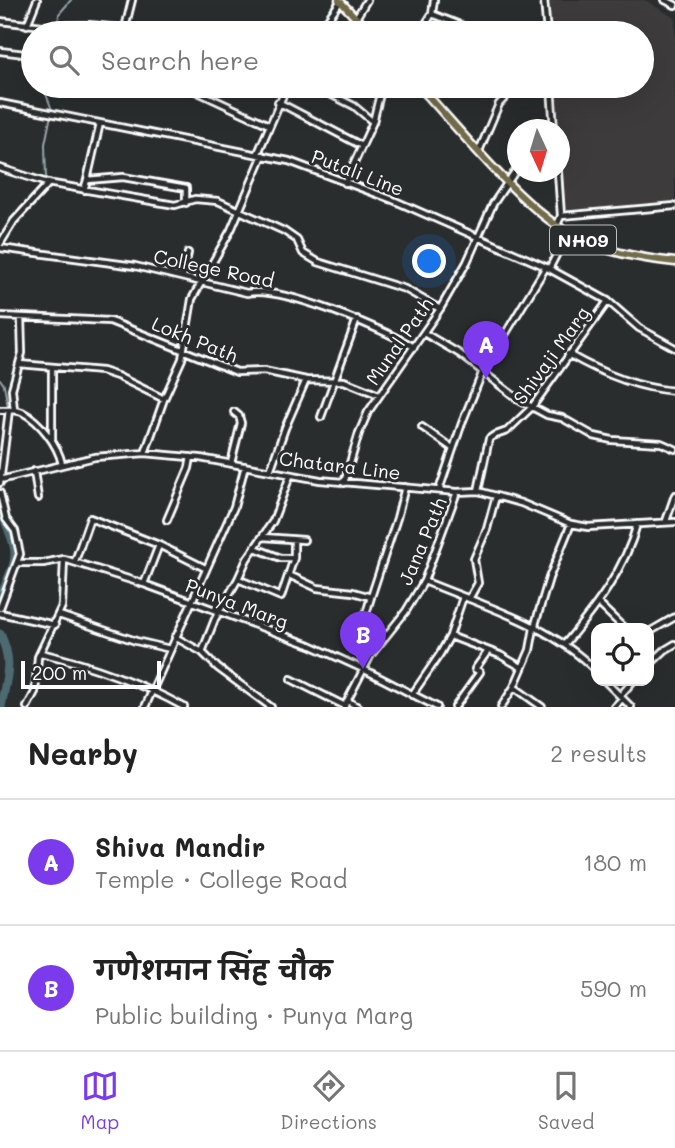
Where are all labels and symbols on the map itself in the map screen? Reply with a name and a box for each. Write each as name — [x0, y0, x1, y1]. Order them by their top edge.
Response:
north arrow — [507, 119, 570, 182]
street label: Putali Line — [308, 143, 408, 201]
road number: NH09 — [550, 226, 616, 254]
street label: College Road — [152, 243, 276, 293]
your location — [412, 244, 446, 278]
street label: Munal Path — [360, 292, 438, 390]
street label: Shivaji Marg — [507, 301, 595, 409]
street label: Lokh Path — [148, 310, 242, 368]
pin: A — [463, 321, 509, 379]
street label: Chatara Line — [278, 445, 402, 485]
street label: Jana Path — [392, 493, 452, 589]
street label: Punya Marg — [182, 572, 292, 634]
pin: B — [340, 611, 386, 669]
scale bar — [21, 658, 161, 690]

